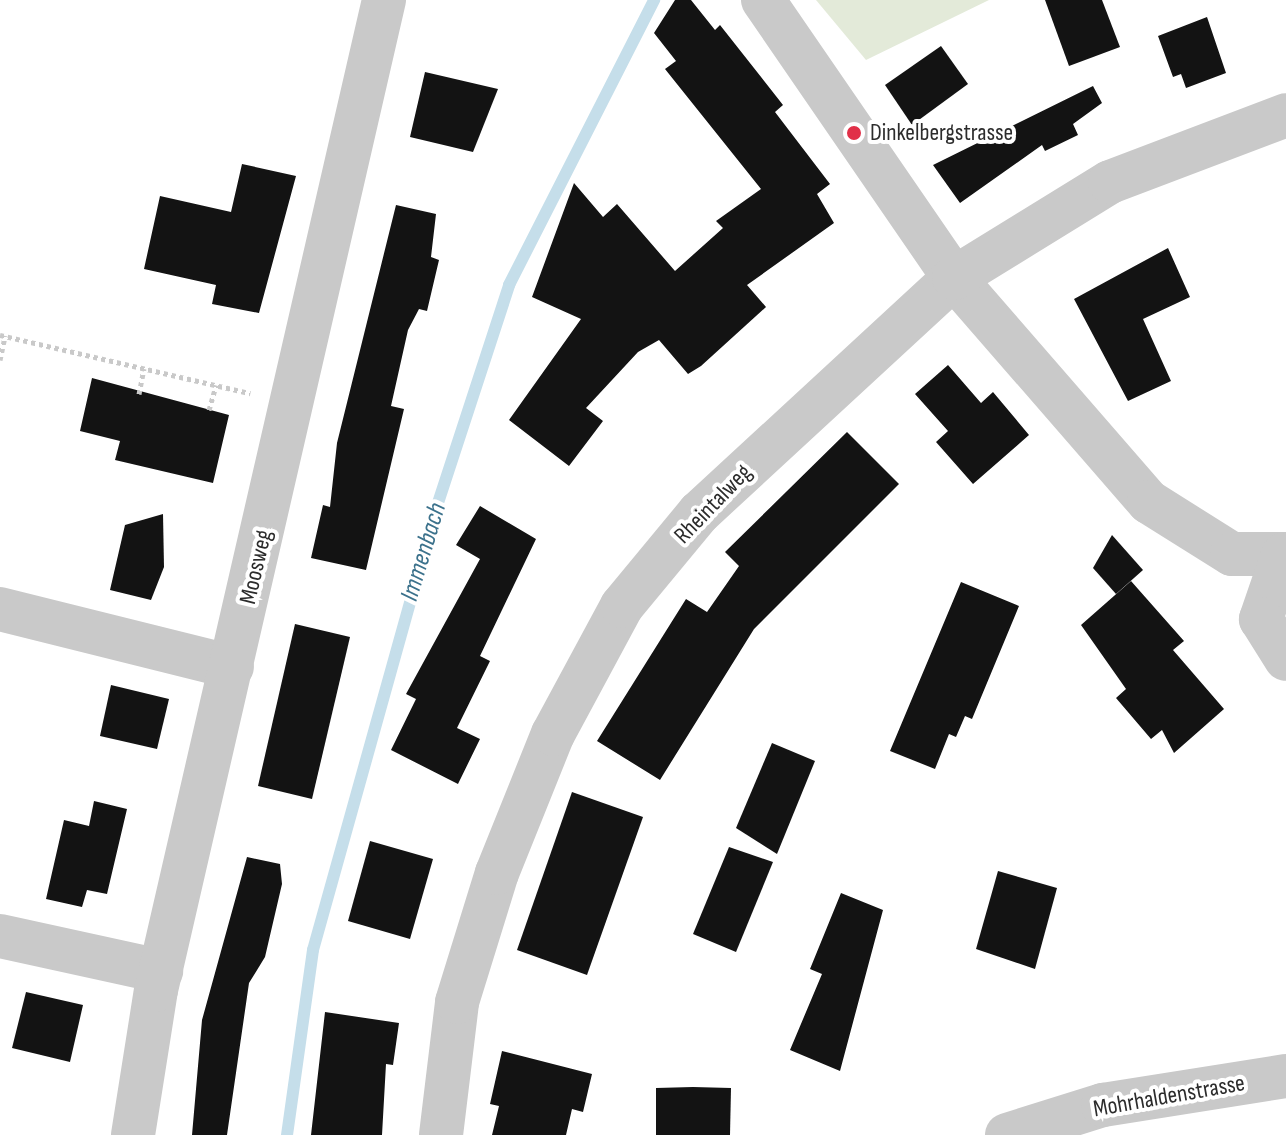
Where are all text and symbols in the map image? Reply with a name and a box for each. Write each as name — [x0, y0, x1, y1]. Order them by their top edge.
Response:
place label: Dinkelbergstrasse — [870, 119, 1013, 147]
marker: Dinkelbergstrasse — [845, 124, 863, 142]
street label: Rheintalweg — [668, 458, 758, 550]
water label: Immenbach — [394, 499, 454, 605]
street label: Moosweg — [233, 527, 279, 607]
street label: Mohrhaldenstrasse — [1091, 1068, 1247, 1124]

